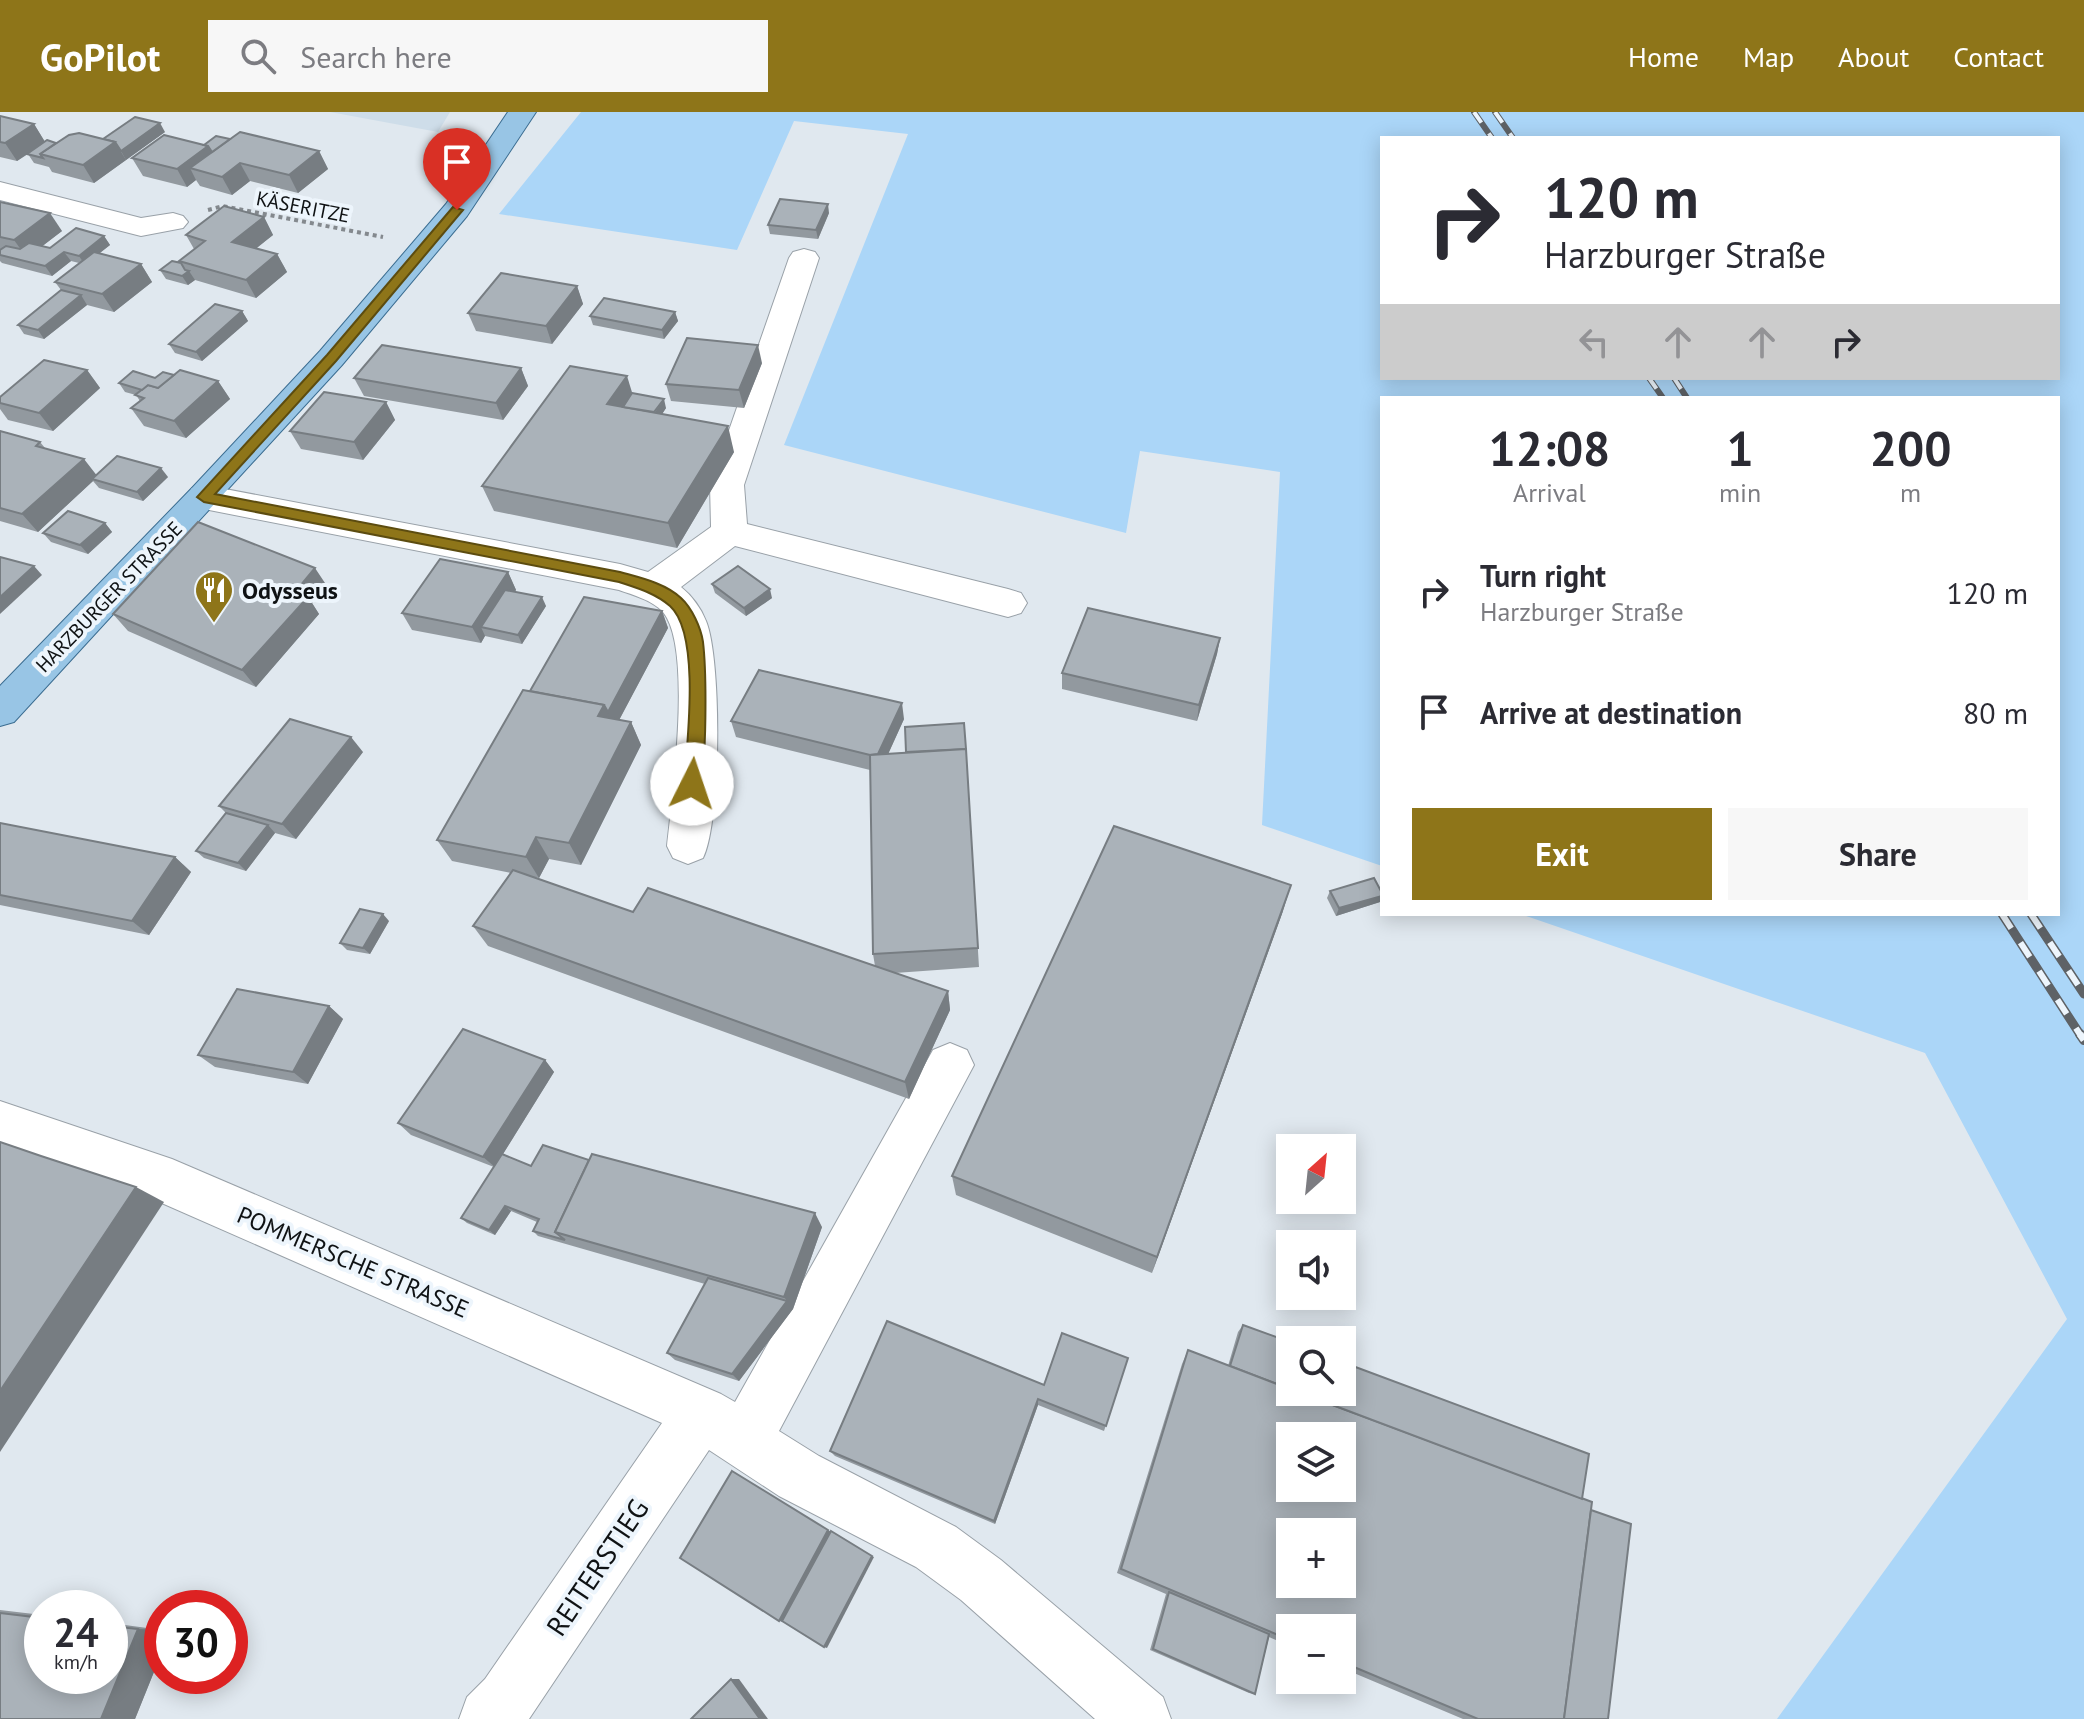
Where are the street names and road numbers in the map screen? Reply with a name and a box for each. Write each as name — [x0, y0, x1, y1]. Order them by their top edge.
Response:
street label: KÄSERITZE — [254, 185, 352, 229]
street label: HARZBURGER STRASSE — [30, 516, 188, 678]
street label: POMMERSCHE STRASSE — [233, 1199, 473, 1325]
street label: REITERSTIEG — [538, 1491, 656, 1643]

